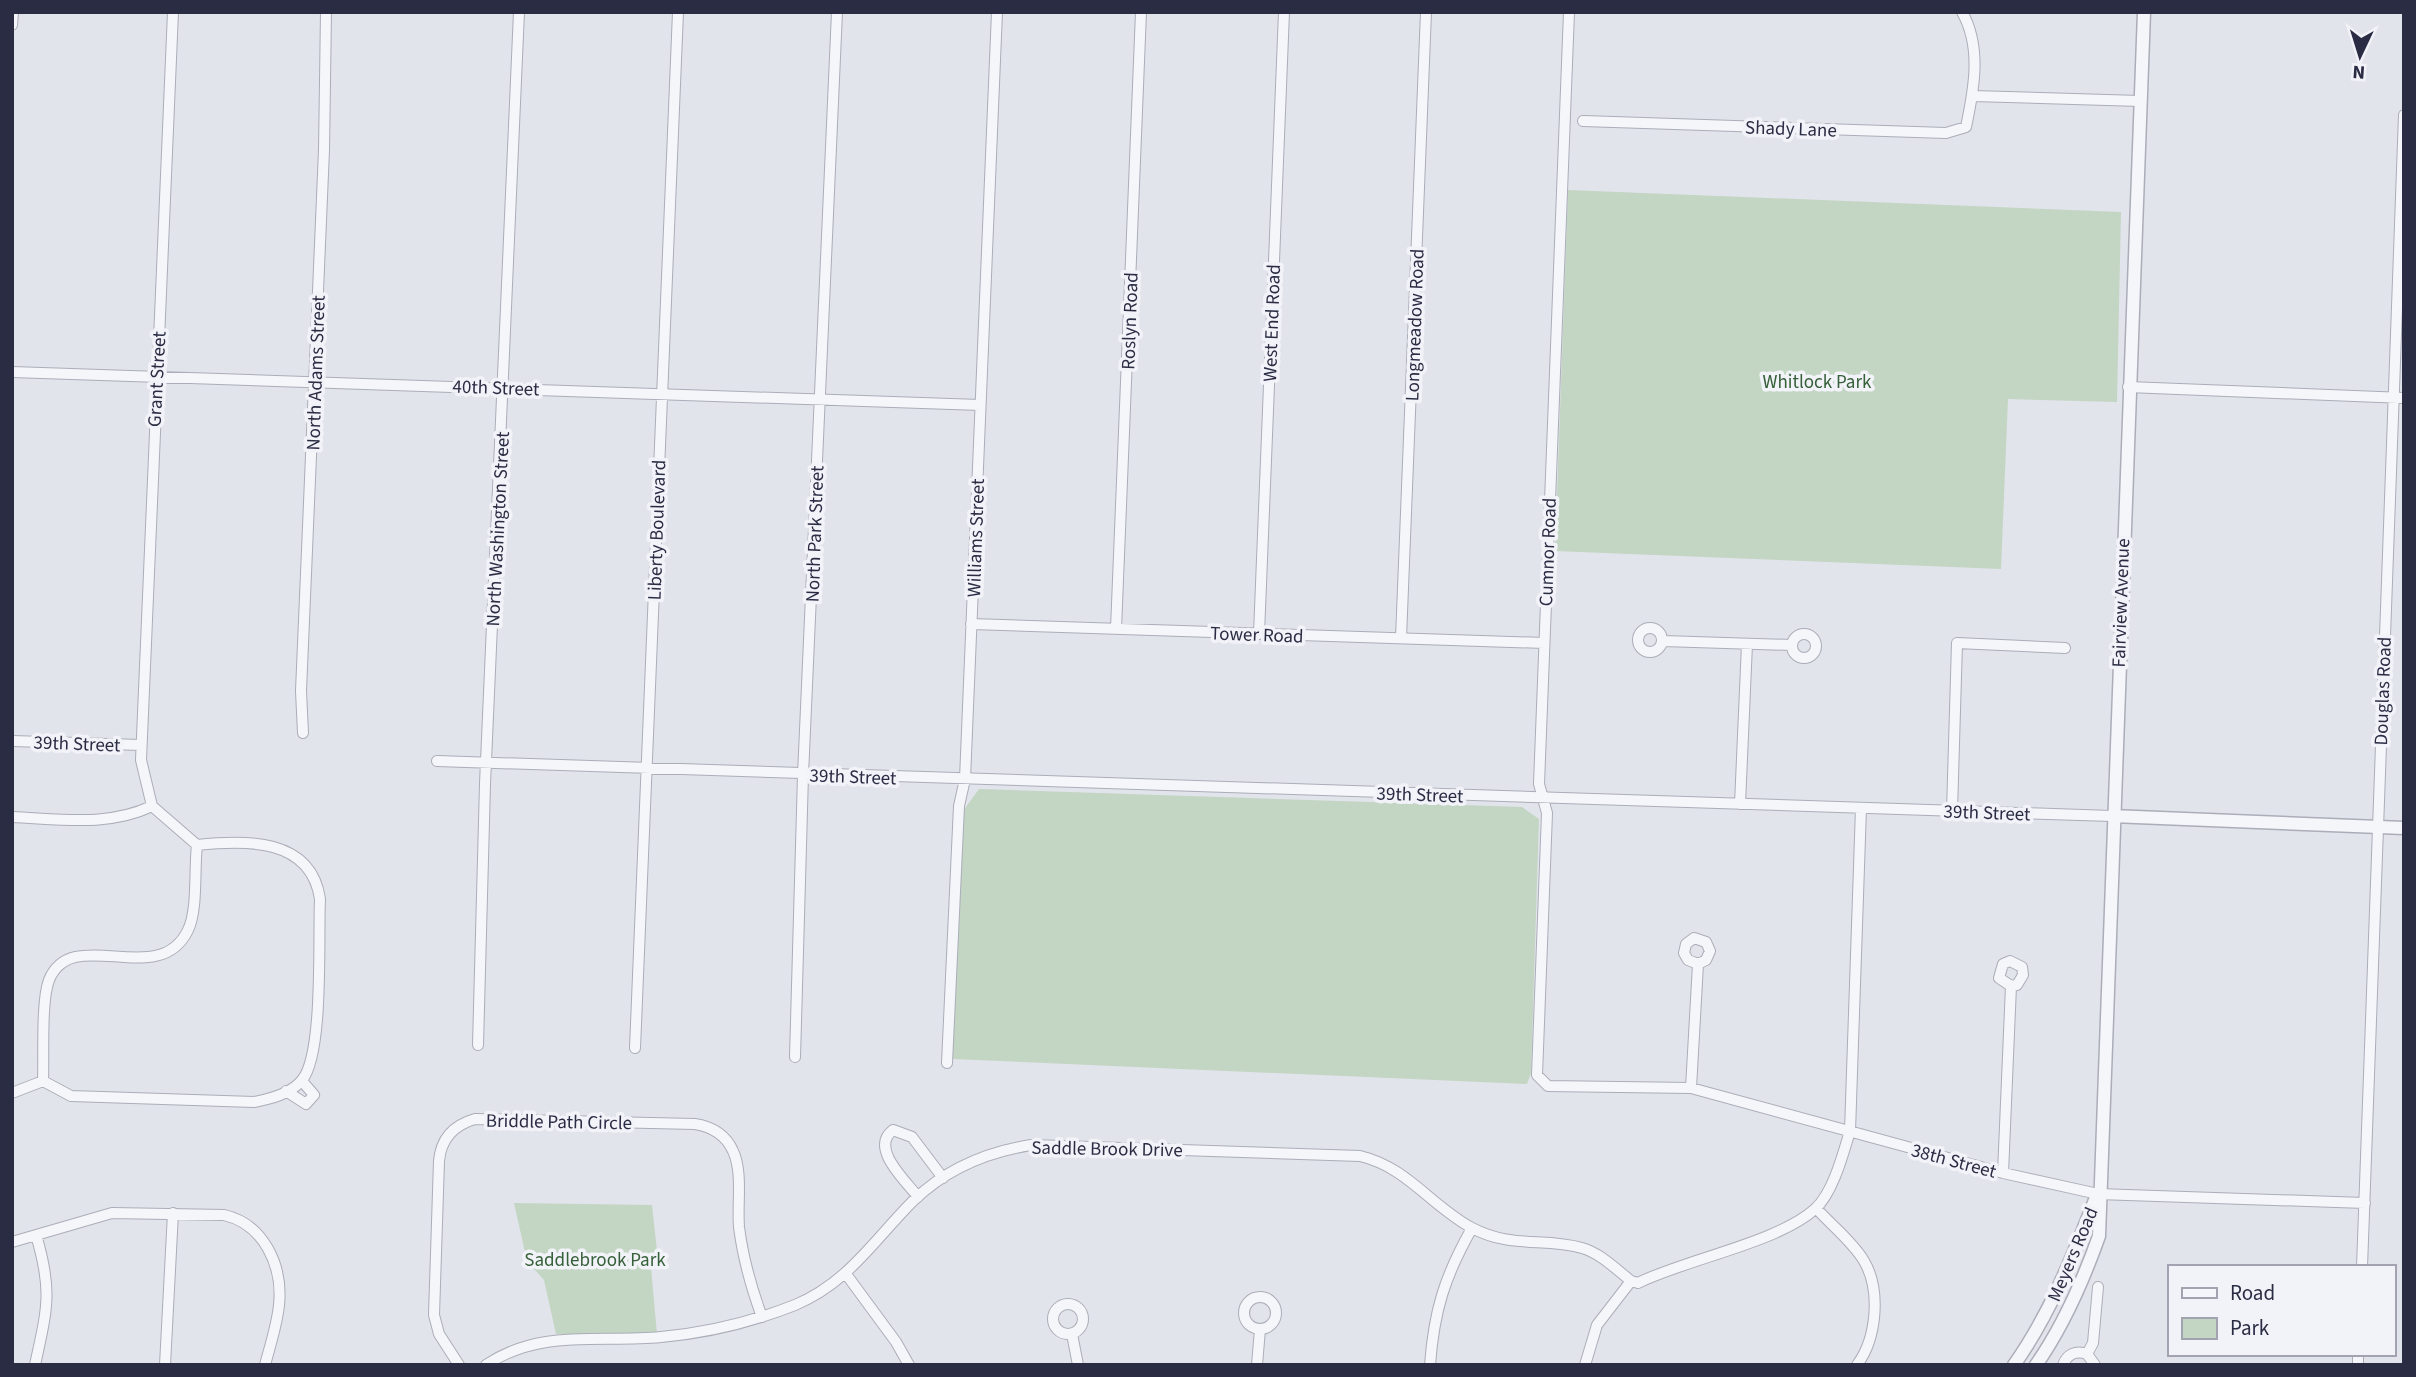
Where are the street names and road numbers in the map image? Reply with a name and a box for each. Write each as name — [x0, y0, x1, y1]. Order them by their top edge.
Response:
street label: Shady Lane — [1745, 114, 1837, 145]
street label: Longmeadow Road — [1399, 248, 1432, 402]
street label: West End Road — [1257, 264, 1288, 382]
street label: Roslyn Road — [1115, 272, 1146, 370]
street label: North Adams Street — [300, 294, 333, 451]
street label: Grant Street — [142, 330, 174, 428]
street label: 40th Street — [452, 373, 540, 404]
street label: North Washington Street — [480, 430, 517, 627]
street label: Liberty Boulevard — [642, 459, 673, 601]
street label: North Park Street — [800, 465, 831, 603]
street label: Williams Street — [961, 478, 992, 598]
street label: Cumnor Road — [1533, 497, 1564, 607]
street label: Fairview Avenue — [2106, 538, 2137, 668]
street label: Tower Road — [1210, 620, 1304, 651]
street label: Douglas Road — [2368, 636, 2399, 746]
street label: 39th Street — [33, 729, 121, 760]
street label: 39th Street — [809, 762, 897, 793]
street label: 39th Street — [1376, 780, 1464, 811]
street label: 39th Street — [1943, 798, 2031, 829]
street label: Briddle Path Circle — [486, 1108, 632, 1137]
street label: Saddle Brook Drive — [1031, 1135, 1183, 1164]
street label: 38th Street — [1908, 1137, 2000, 1186]
street label: Meyers Road — [2041, 1203, 2105, 1306]

